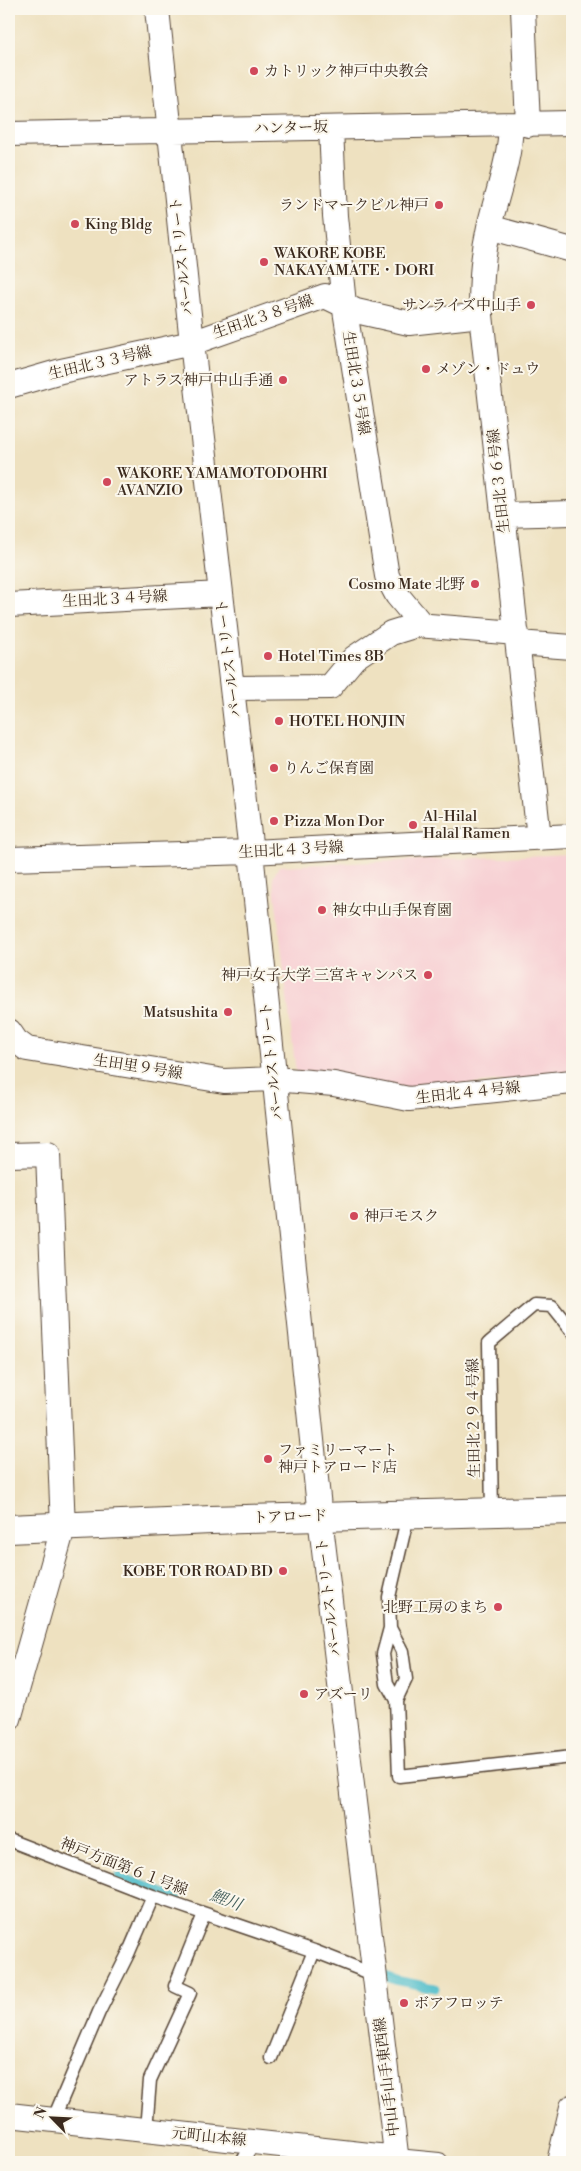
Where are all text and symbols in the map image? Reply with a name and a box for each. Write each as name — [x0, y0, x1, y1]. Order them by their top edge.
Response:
place label: カトリック神戸中央教会 — [264, 62, 428, 81]
marker: カトリック神戸中央教会 — [248, 65, 260, 77]
street label: ハンター坂 — [254, 118, 328, 138]
street label: パールストリート — [166, 196, 198, 316]
place label: ランドマークビル神戸 — [279, 196, 429, 215]
marker: ランドマークビル神戸 — [433, 199, 445, 211]
place label: King Bldg — [85, 215, 152, 234]
marker: King Bldg — [69, 218, 81, 230]
place label: WAKORE KOBE NAKAYAMATE・DORI — [273, 244, 434, 280]
marker: WAKORE KOBE NAKAYAMATE・DORI — [258, 256, 270, 268]
street label: 生田北３８号線 — [210, 291, 316, 343]
place label: サンライズ中山手 — [402, 296, 521, 315]
marker: サンライズ中山手 — [525, 299, 537, 311]
street label: 生田北３５号線 — [338, 330, 374, 436]
street label: 生田北３３号線 — [47, 342, 153, 384]
place label: メゾン・ドュウ — [436, 360, 540, 379]
marker: メゾン・ドュウ — [420, 363, 432, 375]
place label: アトラス神戸中山手通 — [123, 371, 273, 390]
marker: アトラス神戸中山手通 — [277, 374, 289, 386]
street label: 生田北３６号線 — [484, 428, 514, 534]
place label: WAKORE YAMAMOTODOHRI AVANZIO — [116, 464, 328, 500]
marker: WAKORE YAMAMOTODOHRI AVANZIO — [101, 476, 113, 488]
place label: Cosmo Mate 北野 — [348, 575, 465, 594]
marker: Cosmo Mate 北野 — [469, 578, 481, 590]
street label: 生田北３４号線 — [62, 587, 168, 611]
street label: パールストリート — [212, 598, 246, 718]
place label: Hotel Times 8B — [278, 647, 384, 666]
marker: Hotel Times 8B — [262, 650, 274, 662]
place label: HOTEL HONJIN — [289, 712, 405, 731]
marker: HOTEL HONJIN — [273, 715, 285, 727]
place label: りんご保育園 — [284, 759, 374, 778]
marker: りんご保育園 — [268, 762, 280, 774]
place label: Al-Hilal Halal Ramen — [422, 807, 510, 843]
place label: Pizza Mon Dor — [284, 812, 385, 831]
marker: Pizza Mon Dor — [268, 815, 280, 827]
marker: Al-Hilal Halal Ramen — [407, 819, 419, 831]
street label: 生田北４３号線 — [238, 838, 344, 862]
place label: 神女中山手保育園 — [332, 901, 452, 920]
marker: 神女中山手保育園 — [316, 904, 328, 916]
place label: 神戸女子大学 三宮キャンパス — [221, 966, 418, 985]
marker: 神戸女子大学 三宮キャンパス — [422, 969, 434, 981]
street label: パールストリート — [256, 1001, 288, 1121]
place label: Matsushita — [143, 1003, 218, 1022]
marker: Matsushita — [222, 1006, 234, 1018]
street label: 生田里９号線 — [92, 1051, 184, 1083]
street label: 生田北４４号線 — [415, 1078, 521, 1108]
place label: 神戸モスク — [364, 1207, 439, 1226]
marker: 神戸モスク — [348, 1210, 360, 1222]
street label: 生田北２９４号線 — [463, 1358, 485, 1478]
place label: ファミリーマート 神戸トアロード店 — [278, 1441, 398, 1477]
marker: ファミリーマート 神戸トアロード店 — [262, 1453, 274, 1465]
street label: トアロード — [252, 1506, 328, 1528]
street label: パールストリート — [312, 1537, 346, 1657]
place label: KOBE TOR ROAD BD — [123, 1562, 273, 1581]
marker: KOBE TOR ROAD BD — [277, 1565, 289, 1577]
place label: 北野工房のまち — [383, 1598, 488, 1617]
marker: 北野工房のまち — [492, 1601, 504, 1613]
place label: アズーリ — [314, 1685, 373, 1704]
marker: アズーリ — [298, 1688, 310, 1700]
street label: 神戸方面第６１号線 — [58, 1834, 190, 1900]
water label: 鯉川 — [207, 1885, 246, 1916]
place label: ボアフロッテ — [414, 1994, 504, 2013]
marker: ボアフロッテ — [398, 1997, 410, 2009]
street label: 中山手山手東西線 — [370, 2016, 404, 2138]
north arrow — [28, 2094, 78, 2144]
text: N — [31, 2104, 52, 2122]
street label: 元町山本線 — [171, 2124, 247, 2150]

